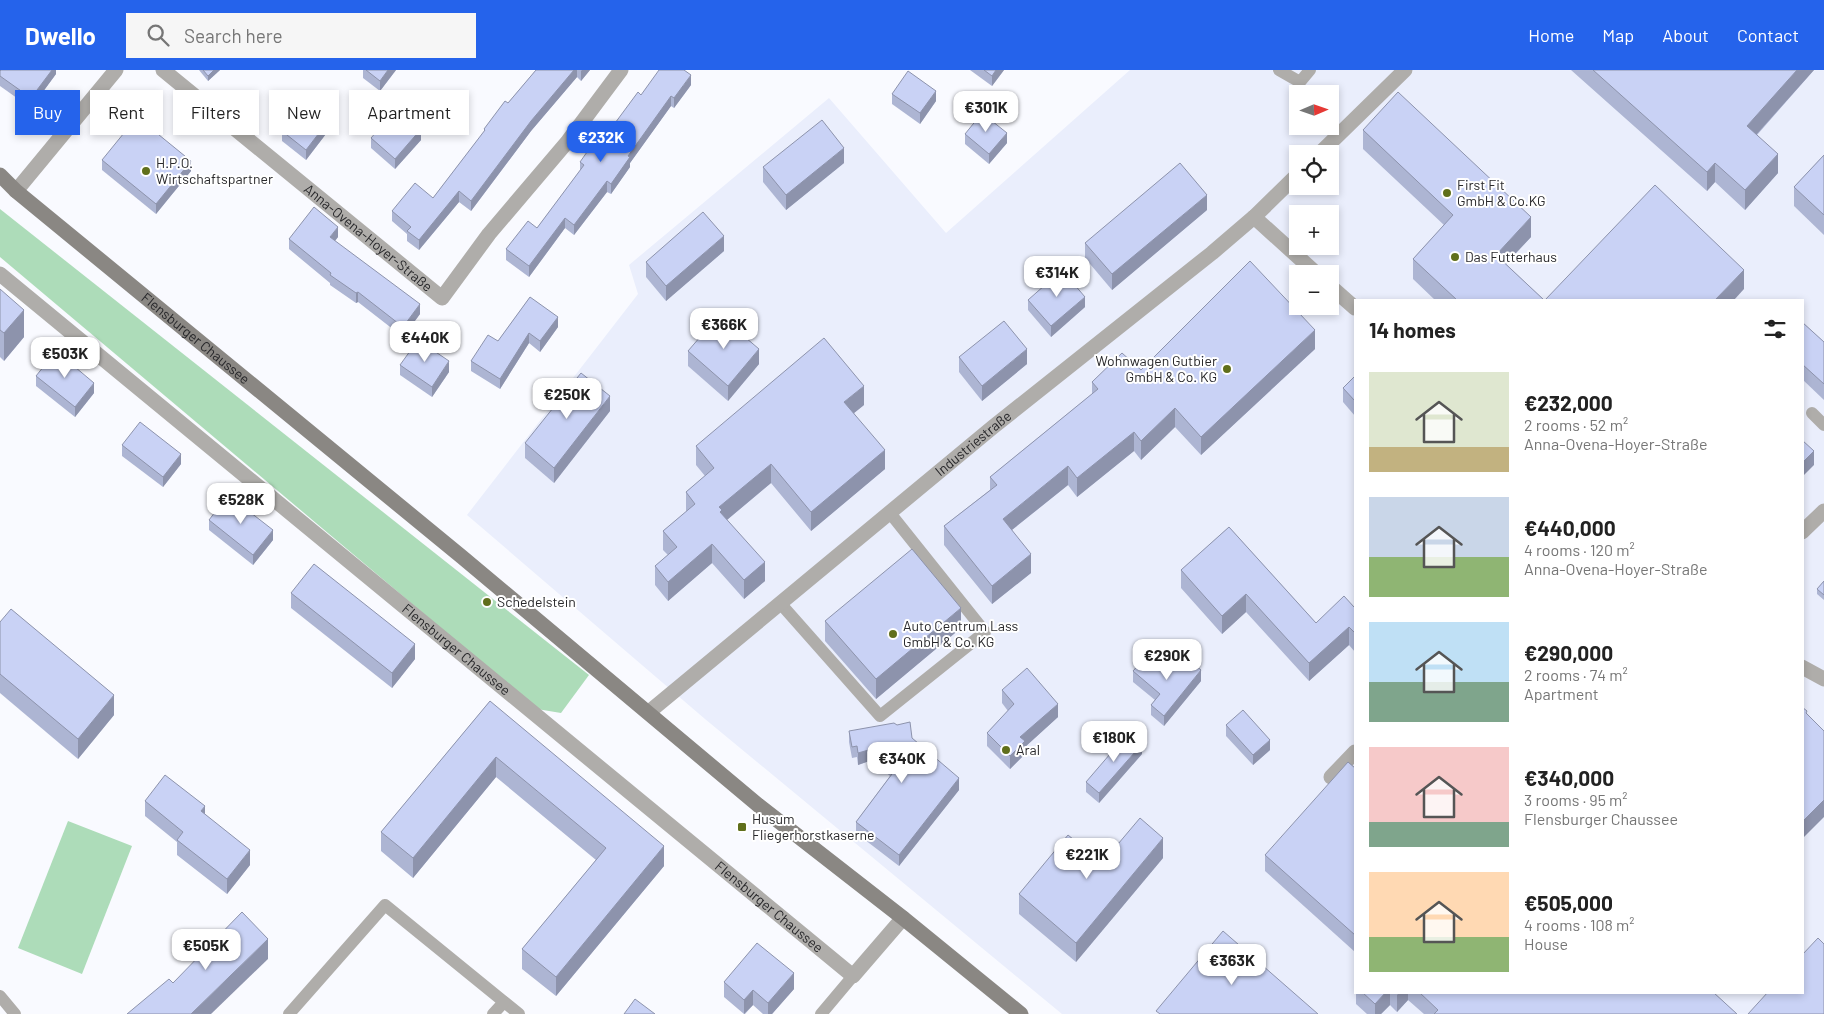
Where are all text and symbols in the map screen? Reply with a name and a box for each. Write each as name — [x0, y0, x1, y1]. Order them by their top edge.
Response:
search box — [126, 13, 476, 58]
text: Dwello — [25, 21, 96, 50]
icon: search — [144, 21, 172, 49]
text: Search here — [184, 24, 283, 47]
text: Home — [1528, 24, 1574, 46]
text: Map — [1602, 24, 1634, 46]
text: About — [1662, 24, 1709, 46]
text: Contact — [1737, 24, 1799, 46]
north arrow — [1289, 85, 1339, 135]
map controls — [1289, 85, 1339, 315]
chip: Buy — [15, 90, 80, 135]
chip: Rent — [90, 90, 163, 135]
chip: Filters — [173, 90, 259, 135]
chip: New — [269, 90, 339, 135]
chip: Apartment — [349, 90, 469, 135]
pin: €301K — [951, 90, 1021, 133]
text: €301K — [964, 97, 1008, 116]
pin: €232K — [566, 121, 636, 163]
text: €232K — [578, 127, 624, 146]
button: locate — [1289, 145, 1339, 195]
place label: H.P.O. Wirtschaftspartner — [156, 154, 273, 187]
marker: H.P.O. Wirtschaftspartner — [140, 165, 152, 177]
place label: First Fit GmbH & Co.KG — [1457, 176, 1546, 209]
street label: Anna-Ovena-Hoyer-Straße — [301, 180, 436, 295]
marker: First Fit GmbH & Co.KG — [1441, 187, 1453, 199]
button: + — [1289, 205, 1339, 255]
place label: Das Futterhaus — [1465, 248, 1557, 265]
marker: Das Futterhaus — [1449, 251, 1461, 263]
pin: €314K — [1022, 256, 1092, 298]
text: €314K — [1035, 262, 1079, 281]
button: − — [1289, 265, 1339, 315]
street label: Flensburger Chaussee — [138, 289, 253, 387]
pin: €366K — [689, 308, 759, 350]
text: €366K — [701, 314, 747, 333]
icon: filters — [1761, 315, 1789, 343]
text: 14 homes — [1369, 317, 1456, 342]
pin: €440K — [390, 320, 460, 363]
text: €440K — [401, 327, 449, 346]
pin: €503K — [30, 336, 100, 379]
text: €503K — [42, 343, 88, 362]
place label: Wohnwagen Gutbier GmbH & Co. KG — [1095, 352, 1217, 385]
marker: Wohnwagen Gutbier GmbH & Co. KG — [1221, 363, 1233, 375]
pin: €250K — [532, 378, 602, 420]
text: €250K — [544, 384, 590, 403]
text: €232,000 — [1524, 390, 1613, 415]
icon: home — [1409, 392, 1469, 452]
street label: Industriestraße — [931, 407, 1014, 479]
text: 2 rooms · 52 m² — [1524, 415, 1628, 434]
text: Anna-Ovena-Hoyer-Straße — [1524, 434, 1707, 453]
pin: €528K — [206, 482, 276, 525]
text: €528K — [218, 489, 264, 508]
text: €440,000 — [1524, 515, 1616, 540]
icon: home — [1409, 517, 1469, 577]
text: 4 rooms · 120 m² — [1524, 540, 1635, 559]
text: Anna-Ovena-Hoyer-Straße — [1524, 559, 1707, 578]
place label: Schedelstein — [497, 593, 576, 610]
marker: Schedelstein — [481, 596, 493, 608]
street label: Flensburger Chaussee — [399, 600, 514, 699]
place label: Auto Centrum Lass GmbH & Co. KG — [903, 617, 1019, 650]
marker: Auto Centrum Lass GmbH & Co. KG — [887, 628, 899, 640]
pin: €290K — [1132, 638, 1202, 681]
text: €290,000 — [1524, 640, 1613, 665]
icon: home — [1409, 642, 1469, 702]
text: €290K — [1144, 645, 1190, 664]
text: 2 rooms · 74 m² — [1524, 665, 1628, 684]
text: Apartment — [1524, 684, 1599, 703]
pin: €180K — [1079, 720, 1149, 763]
text: €180K — [1092, 727, 1136, 746]
place label: Aral — [1016, 741, 1040, 758]
pin: €340K — [867, 742, 937, 784]
marker: Aral — [1000, 744, 1012, 756]
text: €340K — [878, 748, 926, 767]
text: €340,000 — [1524, 765, 1614, 790]
icon: home — [1409, 767, 1469, 827]
text: 3 rooms · 95 m² — [1524, 790, 1628, 809]
text: Flensburger Chaussee — [1524, 809, 1678, 828]
place label: Husum Fliegerhorstkaserne — [752, 810, 874, 843]
marker: Husum Fliegerhorstkaserne — [736, 821, 748, 833]
pin: €221K — [1052, 838, 1122, 880]
text: €221K — [1065, 844, 1109, 863]
street label: Flensburger Chaussee — [712, 857, 827, 956]
text: €505,000 — [1524, 890, 1613, 915]
icon: home — [1409, 892, 1469, 952]
text: 4 rooms · 108 m² — [1524, 915, 1635, 934]
pin: €505K — [171, 928, 241, 971]
text: House — [1524, 934, 1568, 953]
text: €505K — [183, 935, 229, 954]
pin: €363K — [1197, 944, 1267, 986]
text: €363K — [1209, 950, 1255, 969]

